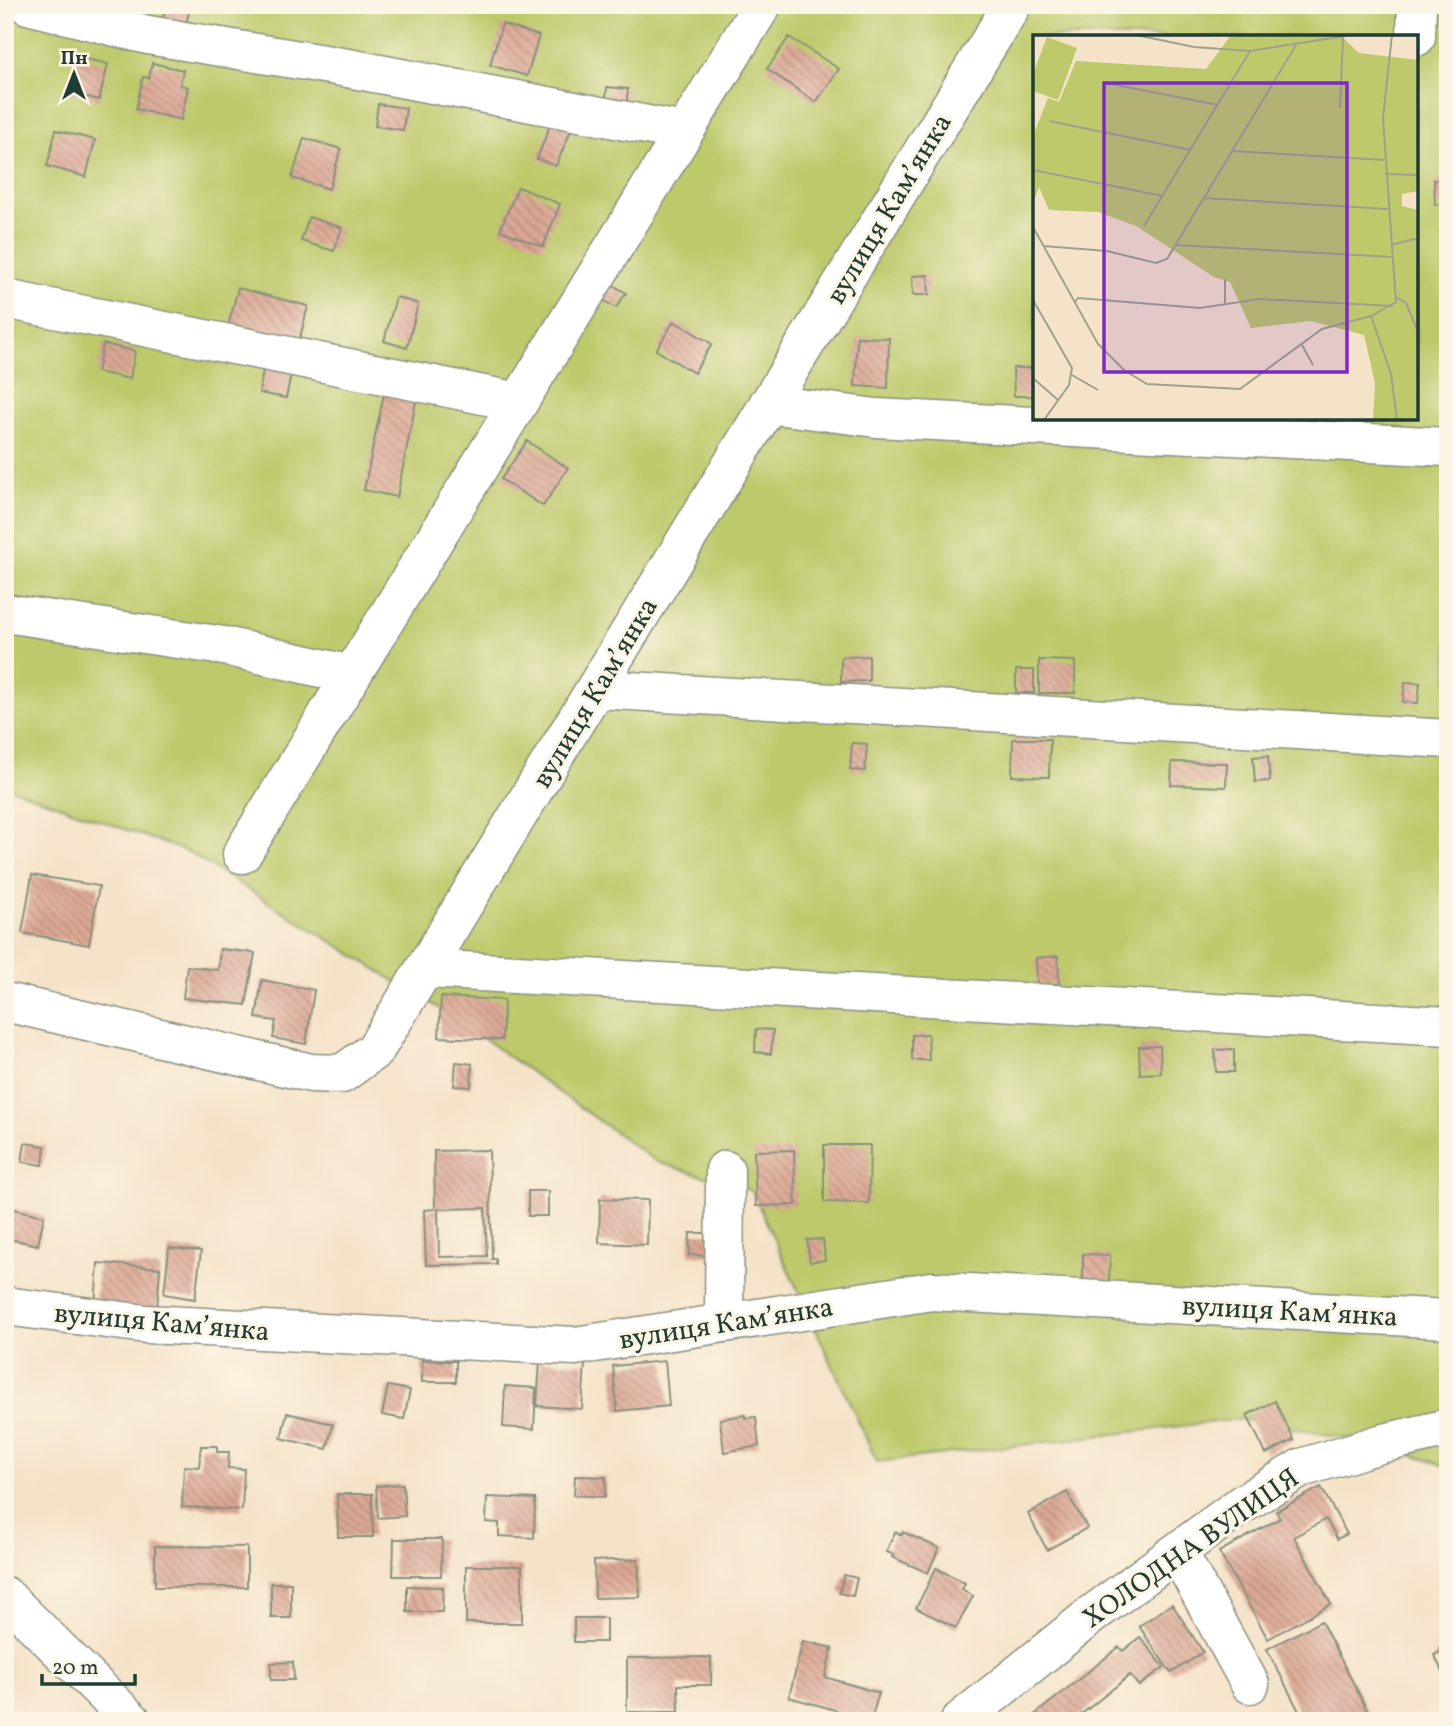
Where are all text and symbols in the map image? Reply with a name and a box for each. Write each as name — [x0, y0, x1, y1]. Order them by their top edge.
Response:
inset map — [1033, 35, 1418, 420]
north arrow — [38, 38, 108, 108]
text: Пн — [61, 46, 87, 72]
street label: вулиця Камʼянка — [818, 107, 963, 312]
street label: вулиця Камʼянка — [524, 591, 669, 796]
street label: вулиця Камʼянка — [1181, 1287, 1399, 1338]
street label: вулиця Камʼянка — [617, 1288, 836, 1361]
street label: вулиця Камʼянка — [52, 1295, 271, 1352]
street label: ХОЛОДНА ВУЛИЦЯ — [1075, 1460, 1308, 1639]
scale bar — [42, 1642, 135, 1686]
text: 20 m — [52, 1654, 98, 1683]

